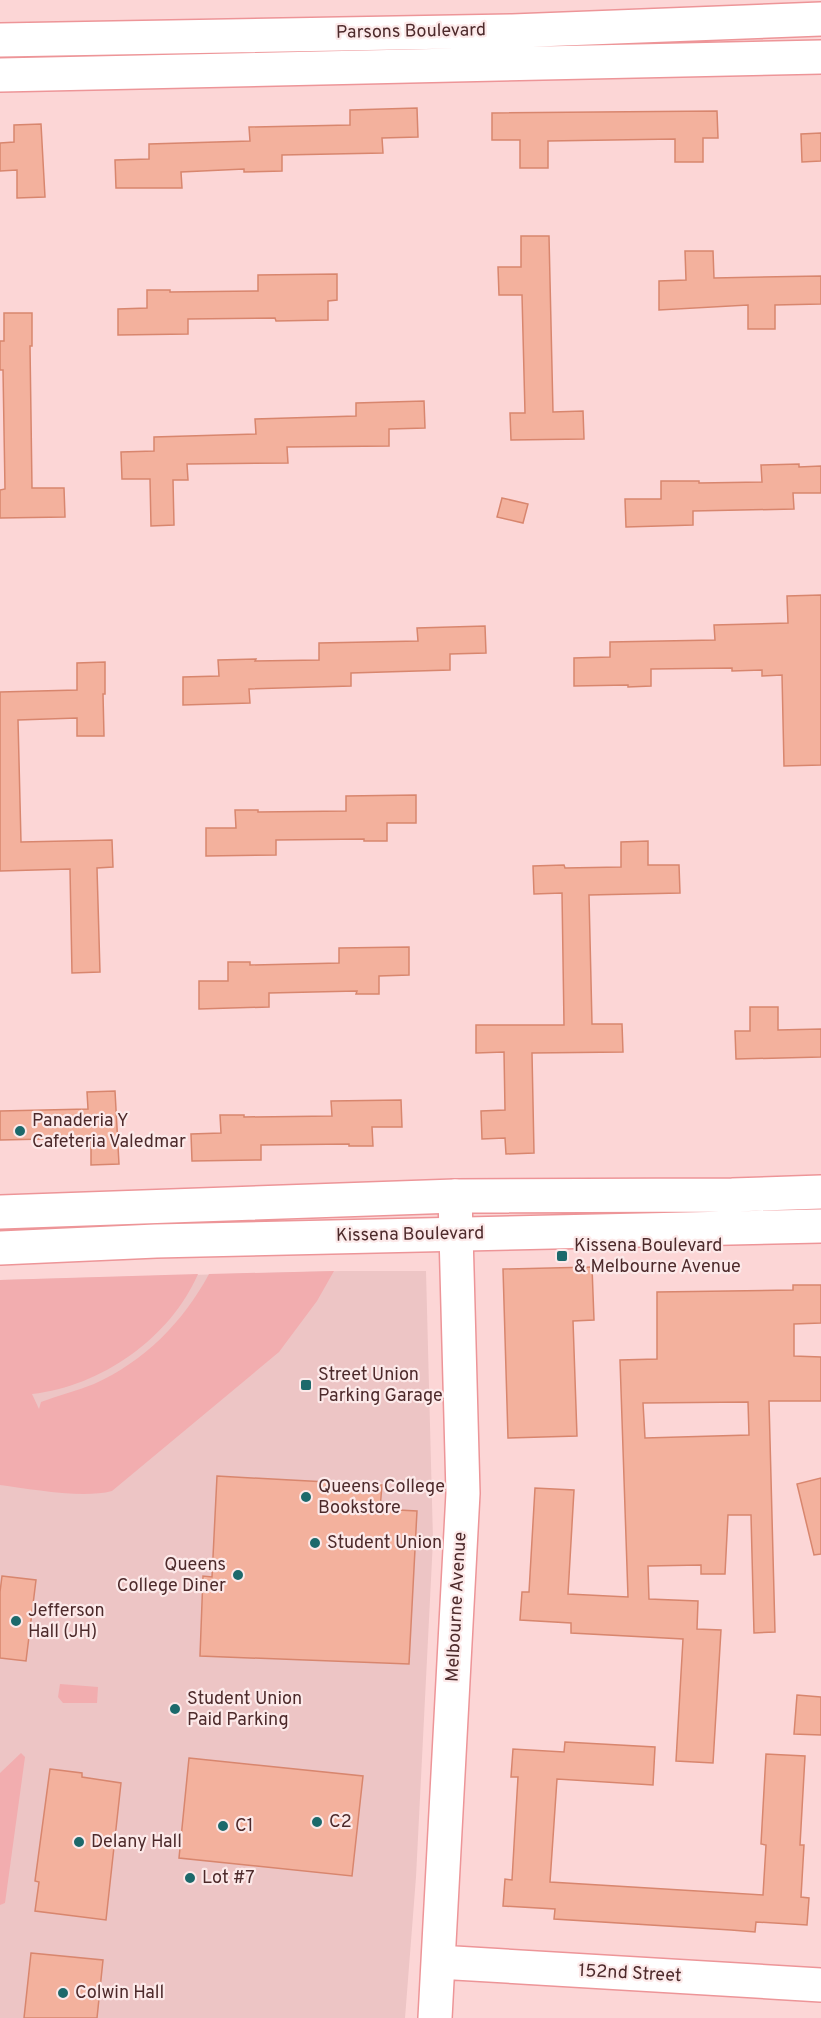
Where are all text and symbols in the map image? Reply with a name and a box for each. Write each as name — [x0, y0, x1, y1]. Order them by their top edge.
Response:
street label: Parsons Boulevard — [336, 19, 486, 45]
place label: Panaderia Y Cafeteria Valedmar — [32, 1110, 186, 1154]
marker: Panaderia Y Cafeteria Valedmar — [13, 1124, 27, 1138]
street label: Kissena Boulevard — [336, 1222, 484, 1248]
place label: Kissena Boulevard & Melbourne Avenue — [574, 1235, 741, 1279]
marker: Kissena Boulevard & Melbourne Avenue — [555, 1249, 569, 1263]
place label: Street Union Parking Garage — [318, 1364, 443, 1408]
marker: Street Union Parking Garage — [299, 1378, 313, 1392]
place label: Queens College Bookstore — [318, 1476, 445, 1520]
marker: Queens College Bookstore — [299, 1490, 313, 1504]
street label: Melbourne Avenue — [442, 1531, 472, 1683]
place label: Student Union — [327, 1532, 442, 1555]
marker: Student Union — [308, 1536, 322, 1550]
place label: Queens College Diner — [117, 1554, 226, 1598]
marker: Queens College Diner — [231, 1568, 245, 1582]
place label: Jefferson Hall (JH) — [28, 1600, 105, 1644]
marker: Jefferson Hall (JH) — [9, 1614, 23, 1628]
place label: Student Union Paid Parking — [187, 1688, 302, 1732]
marker: Student Union Paid Parking — [168, 1702, 182, 1716]
place label: C2 — [329, 1811, 352, 1834]
place label: C1 — [235, 1815, 253, 1838]
marker: C2 — [310, 1815, 324, 1829]
marker: C1 — [216, 1819, 230, 1833]
place label: Delany Hall — [91, 1831, 182, 1854]
marker: Delany Hall — [72, 1835, 86, 1849]
place label: Lot #7 — [202, 1867, 255, 1890]
marker: Lot #7 — [183, 1871, 197, 1885]
street label: 152nd Street — [578, 1960, 682, 1988]
place label: Colwin Hall — [75, 1982, 164, 2005]
marker: Colwin Hall — [56, 1986, 70, 2000]

